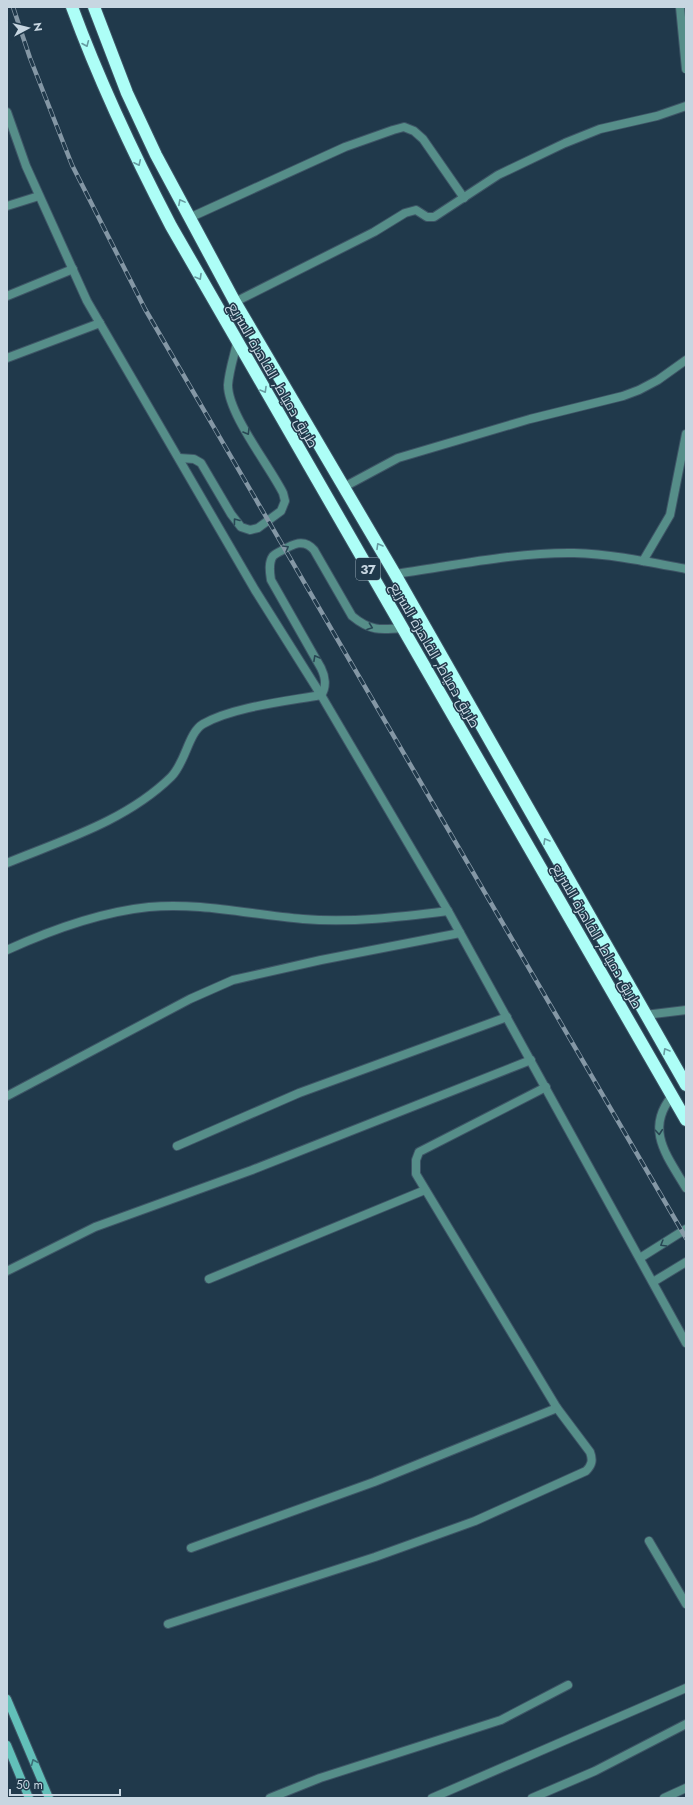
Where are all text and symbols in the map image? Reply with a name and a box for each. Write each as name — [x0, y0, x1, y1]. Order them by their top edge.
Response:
north arrow — [8, 8, 48, 48]
text: N — [29, 21, 46, 32]
one-way arrow — [81, 40, 89, 47]
one-way arrow — [133, 158, 141, 166]
one-way arrow — [178, 199, 186, 207]
one-way arrow — [195, 273, 202, 280]
street label: طريق دمياط, القاهرة السريع — [223, 298, 323, 452]
one-way arrow — [260, 386, 267, 393]
one-way arrow — [243, 428, 250, 435]
one-way arrow — [234, 518, 241, 525]
one-way arrow — [376, 543, 383, 550]
one-way arrow — [282, 546, 289, 553]
road number: 37 — [356, 558, 380, 580]
street label: طريق دمياط, القاهرة السريع — [385, 578, 485, 732]
one-way arrow — [366, 622, 373, 631]
one-way arrow — [313, 655, 320, 663]
one-way arrow — [544, 838, 551, 845]
street label: طريق دمياط, القاهرة السريع — [547, 859, 647, 1013]
one-way arrow — [664, 1048, 671, 1056]
one-way arrow — [654, 1129, 663, 1135]
one-way arrow — [660, 1239, 667, 1246]
one-way arrow — [31, 1759, 39, 1767]
scale bar — [10, 1771, 120, 1797]
text: 50 m — [16, 1776, 43, 1794]

